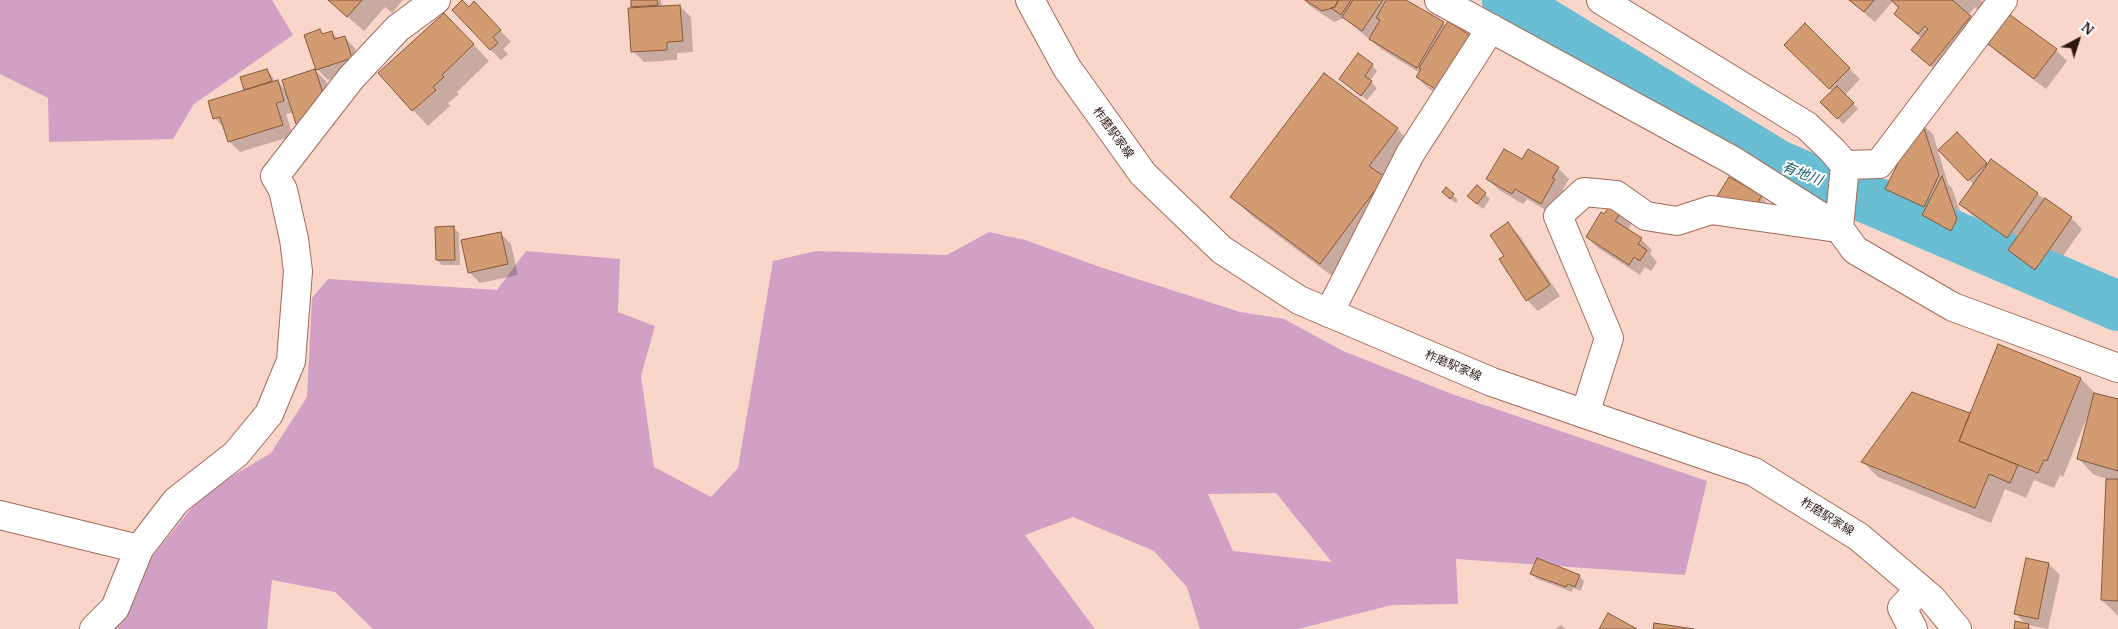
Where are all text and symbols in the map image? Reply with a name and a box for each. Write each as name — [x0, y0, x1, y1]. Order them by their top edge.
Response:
north arrow — [2053, 15, 2103, 65]
text: N — [2078, 18, 2098, 39]
street label: 柞磨駅家線 — [1090, 104, 1136, 162]
water label: 有地川 — [1779, 159, 1825, 189]
street label: 柞磨駅家線 — [1423, 348, 1483, 384]
street label: 柞磨駅家線 — [1798, 495, 1856, 539]

